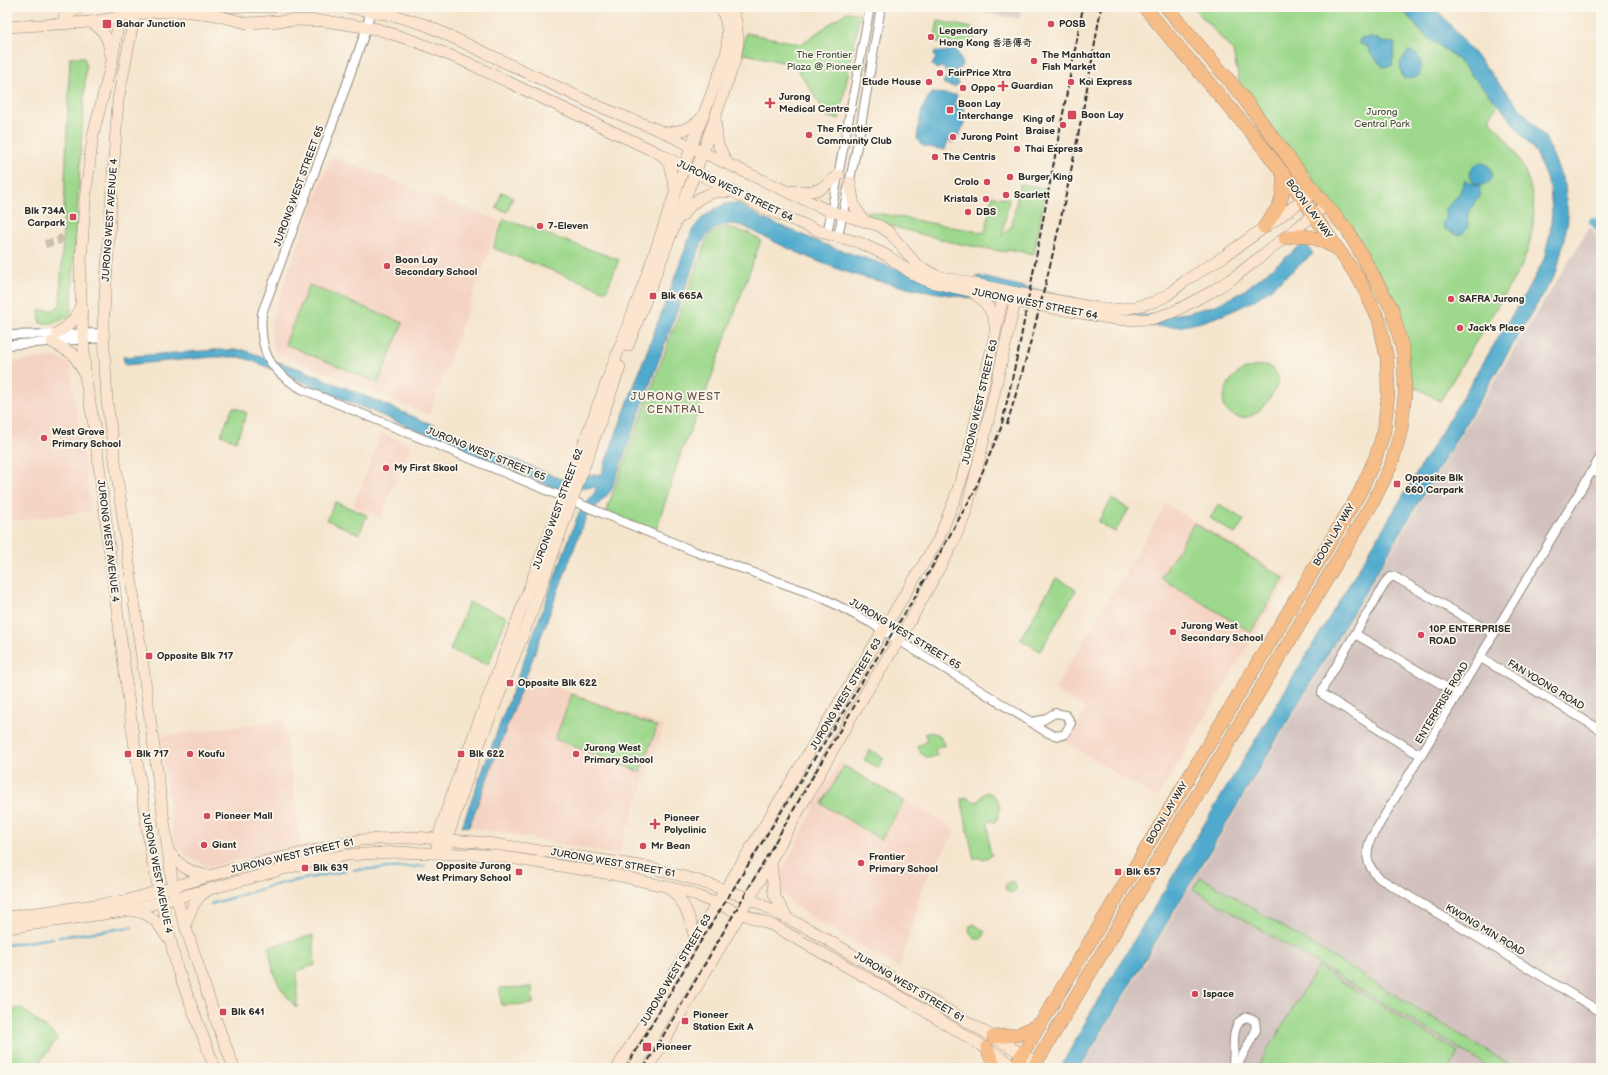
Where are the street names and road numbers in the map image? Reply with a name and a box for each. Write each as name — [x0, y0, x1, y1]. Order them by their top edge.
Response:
street label: JURONG WEST STREET 65 — [272, 124, 327, 248]
street label: JURONG WEST AVENUE 4 — [100, 158, 120, 282]
street label: JURONG WEST STREET 64 — [675, 158, 795, 224]
street label: BOON LAY WAY — [1283, 177, 1335, 241]
street label: JURONG WEST STREET 64 — [971, 286, 1099, 322]
street label: JURONG WEST STREET 63 — [960, 338, 1000, 466]
street label: JURONG WEST STREET 65 — [425, 425, 548, 484]
street label: JURONG WEST STREET 62 — [531, 447, 586, 571]
street label: JURONG WEST AVENUE 4 — [95, 479, 121, 603]
street label: BOON LAY WAY — [1311, 502, 1357, 568]
street label: JURONG WEST STREET 65 — [847, 596, 963, 672]
street label: JURONG WEST STREET 63 — [808, 636, 884, 752]
street label: FAN YOONG ROAD — [1506, 657, 1586, 713]
street label: ENTERPRISE ROAD — [1413, 660, 1471, 746]
street label: BOON LAY WAY — [1144, 780, 1190, 846]
street label: JURONG WEST AVENUE 4 — [139, 811, 175, 935]
street label: JURONG WEST STREET 61 — [229, 836, 355, 876]
street label: JURONG WEST STREET 61 — [550, 846, 676, 880]
street label: KWONG MIN ROAD — [1443, 902, 1527, 958]
street label: JURONG WEST STREET 63 — [638, 912, 714, 1028]
street label: JURONG WEST STREET 61 — [852, 949, 966, 1025]

